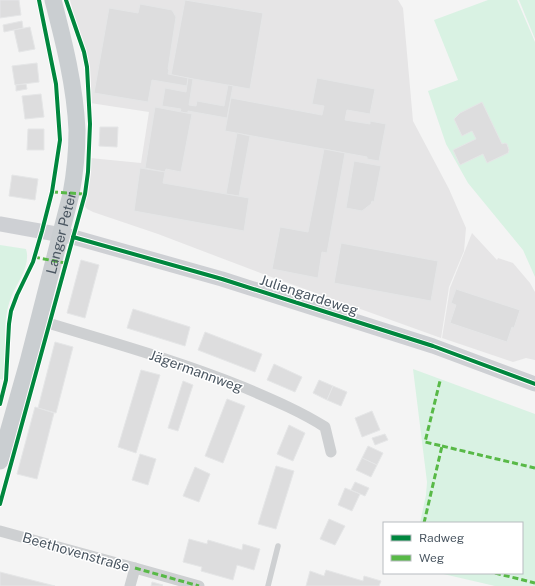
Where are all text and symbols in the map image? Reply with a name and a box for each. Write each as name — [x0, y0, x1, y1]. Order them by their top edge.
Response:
street label: Langer Peter — [43, 190, 79, 276]
street label: Juliengardeweg — [258, 272, 360, 319]
street label: Jägermannweg — [147, 347, 245, 395]
legend — [383, 522, 523, 574]
street label: Beethovenstraße — [21, 529, 131, 575]
text: Radweg — [419, 531, 464, 545]
text: Weg — [419, 551, 444, 565]

